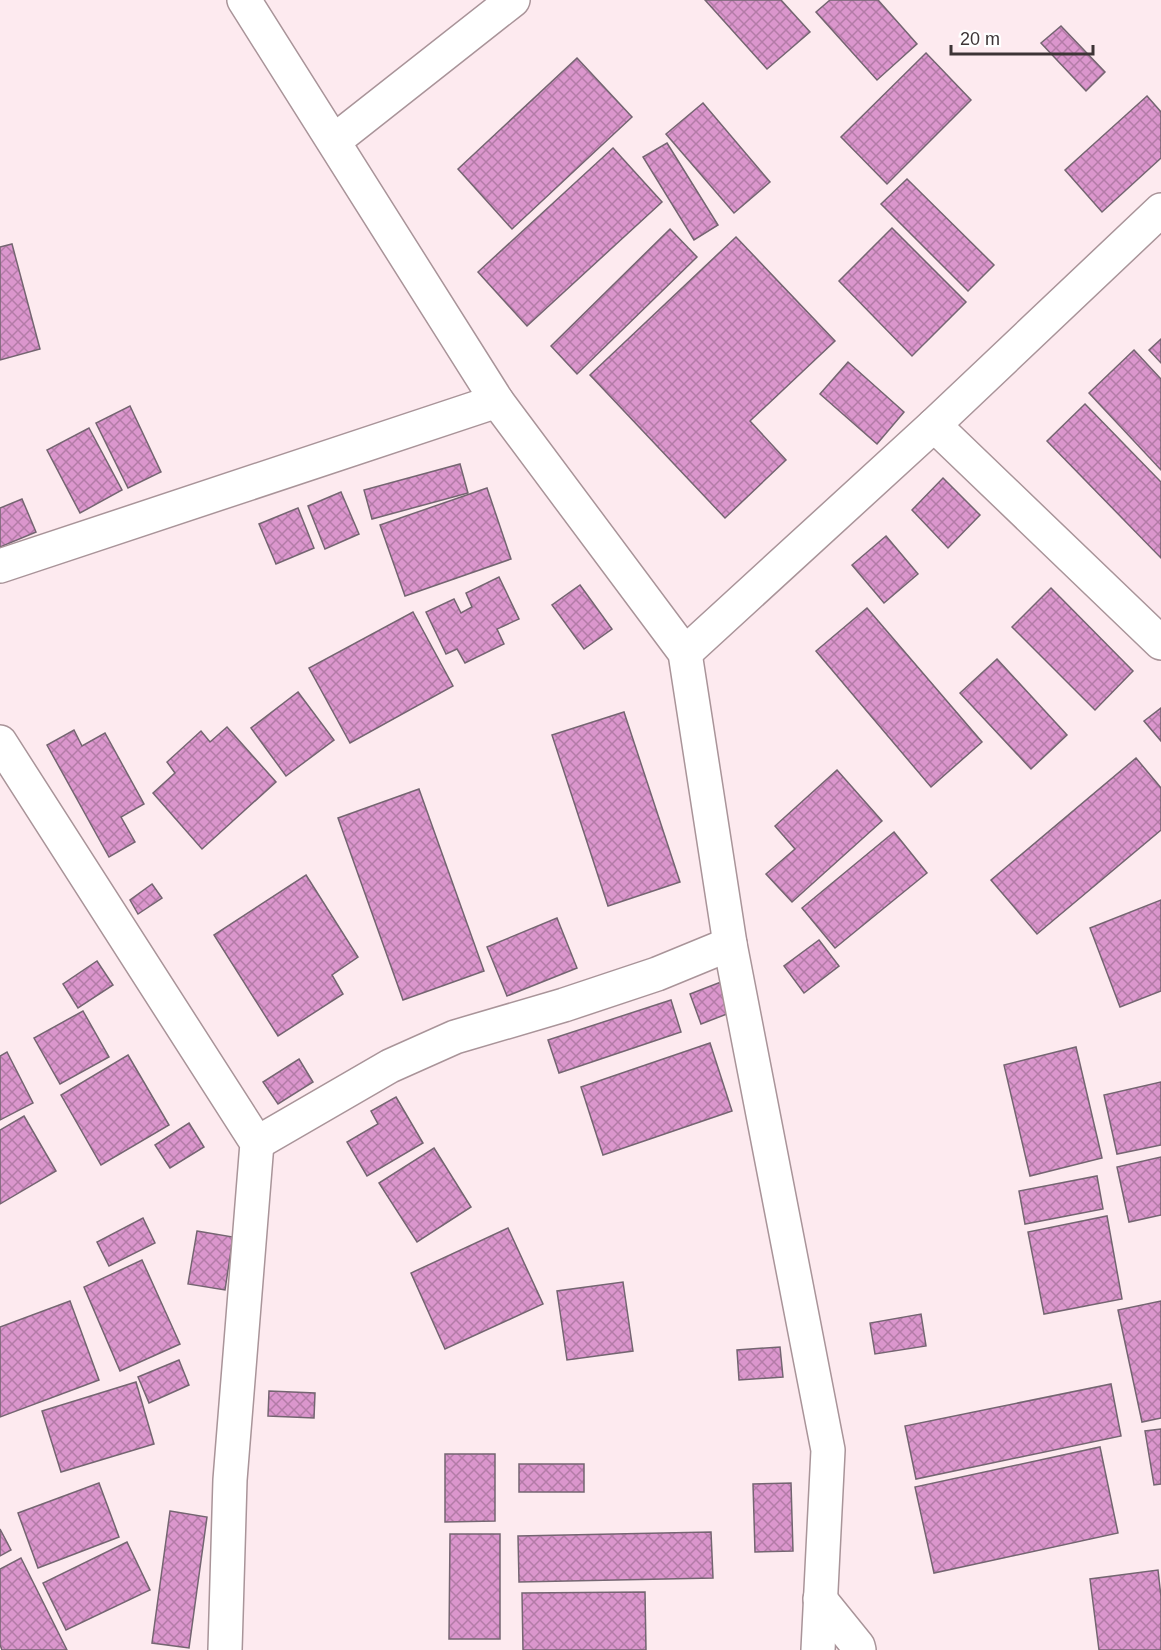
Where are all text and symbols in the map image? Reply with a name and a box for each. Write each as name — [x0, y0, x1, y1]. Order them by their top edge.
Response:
scale bar — [951, 18, 1094, 56]
text: 20 m — [960, 29, 1000, 49]

